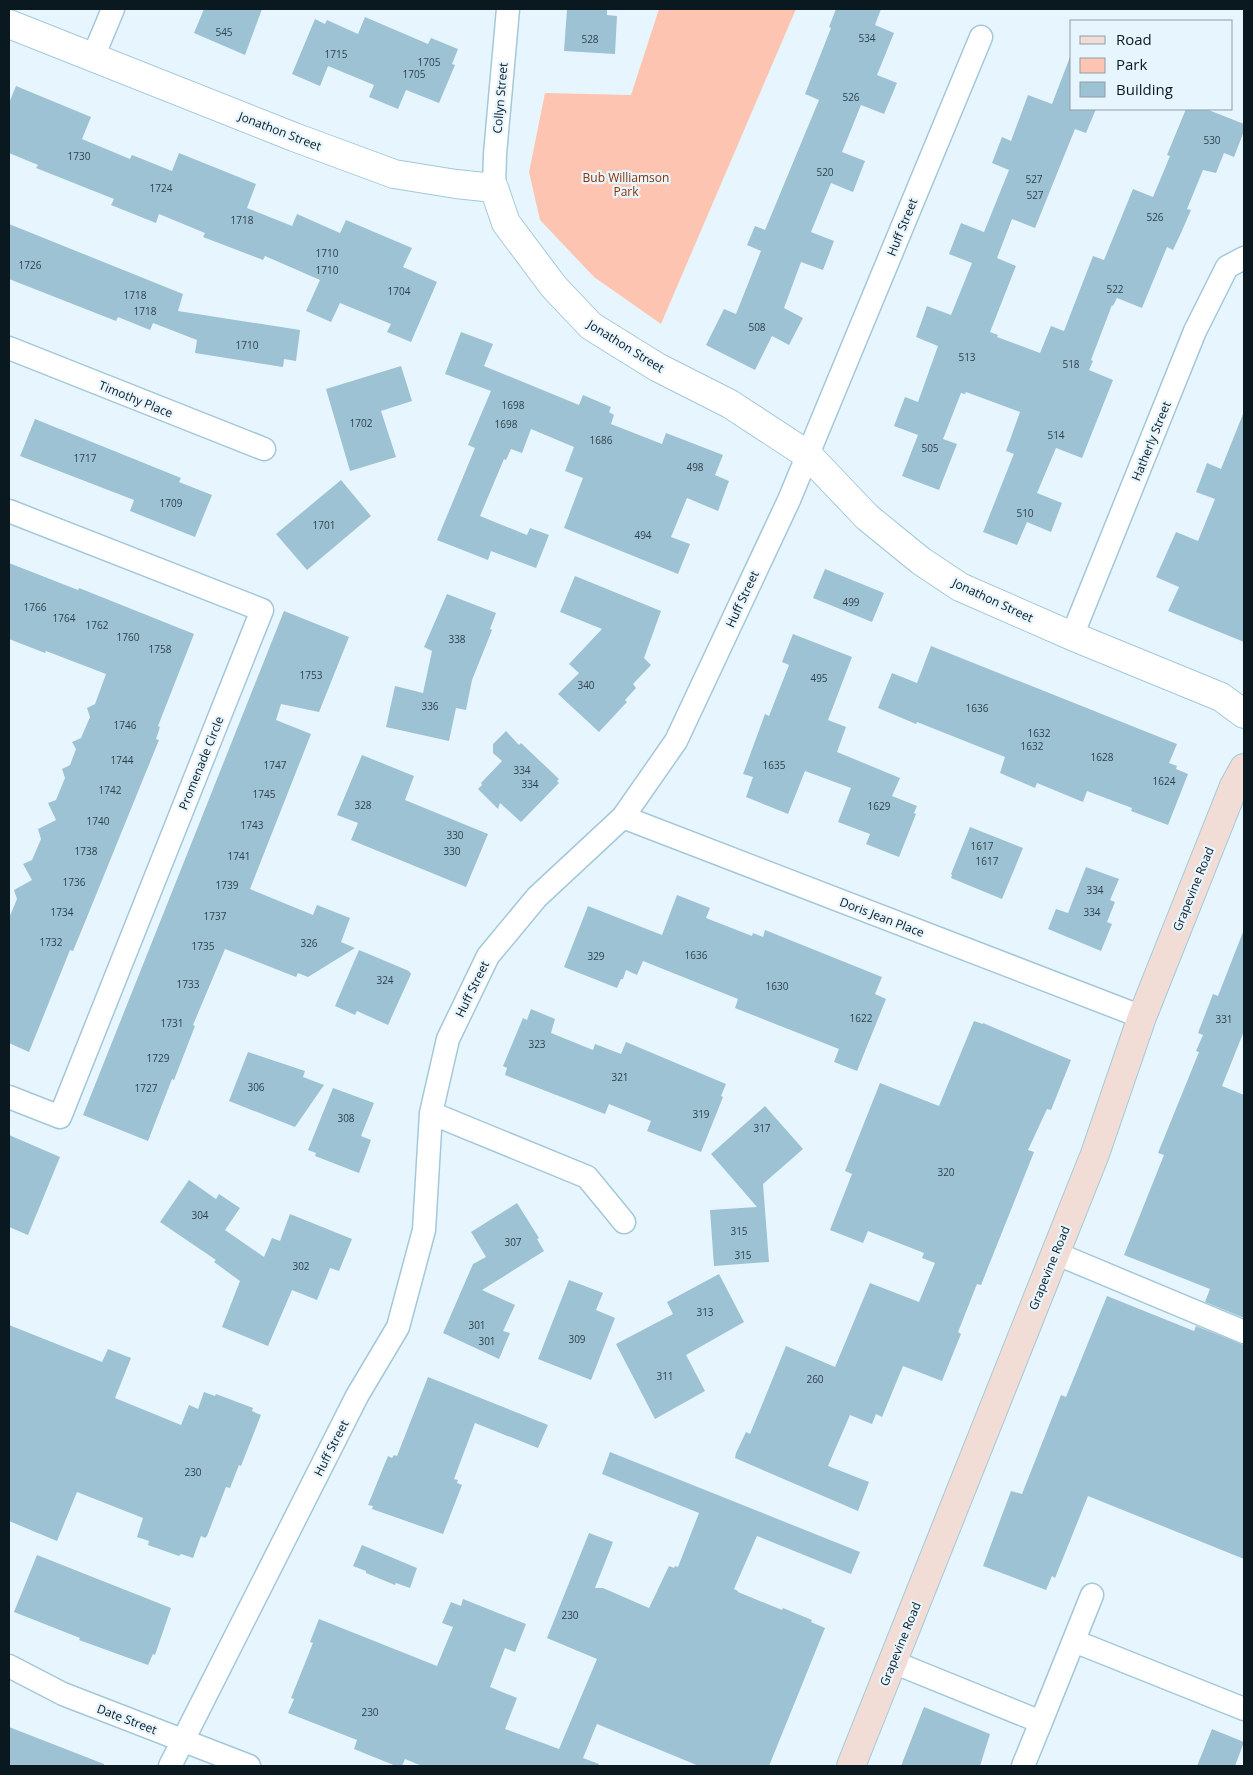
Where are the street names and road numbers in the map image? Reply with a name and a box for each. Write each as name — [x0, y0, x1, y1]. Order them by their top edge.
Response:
street label: Collyn Street — [488, 62, 512, 134]
street label: Jonathon Street — [235, 107, 324, 155]
street label: Huff Street — [883, 196, 921, 258]
street label: Jonathon Street — [584, 315, 668, 376]
street label: Timothy Place — [97, 376, 176, 422]
street label: Hatherly Street — [1127, 399, 1175, 483]
street label: Huff Street — [721, 568, 763, 630]
street label: Jonathon Street — [949, 573, 1036, 626]
street label: Promenade Circle — [174, 713, 228, 812]
street label: Grapevine Road — [1168, 844, 1218, 934]
street label: Doris Jean Place — [837, 893, 927, 941]
street label: Huff Street — [451, 958, 493, 1020]
street label: Grapevine Road — [1024, 1223, 1074, 1313]
street label: Huff Street — [310, 1417, 352, 1479]
street label: Grapevine Road — [875, 1599, 925, 1689]
street label: Date Street — [95, 1700, 159, 1738]

